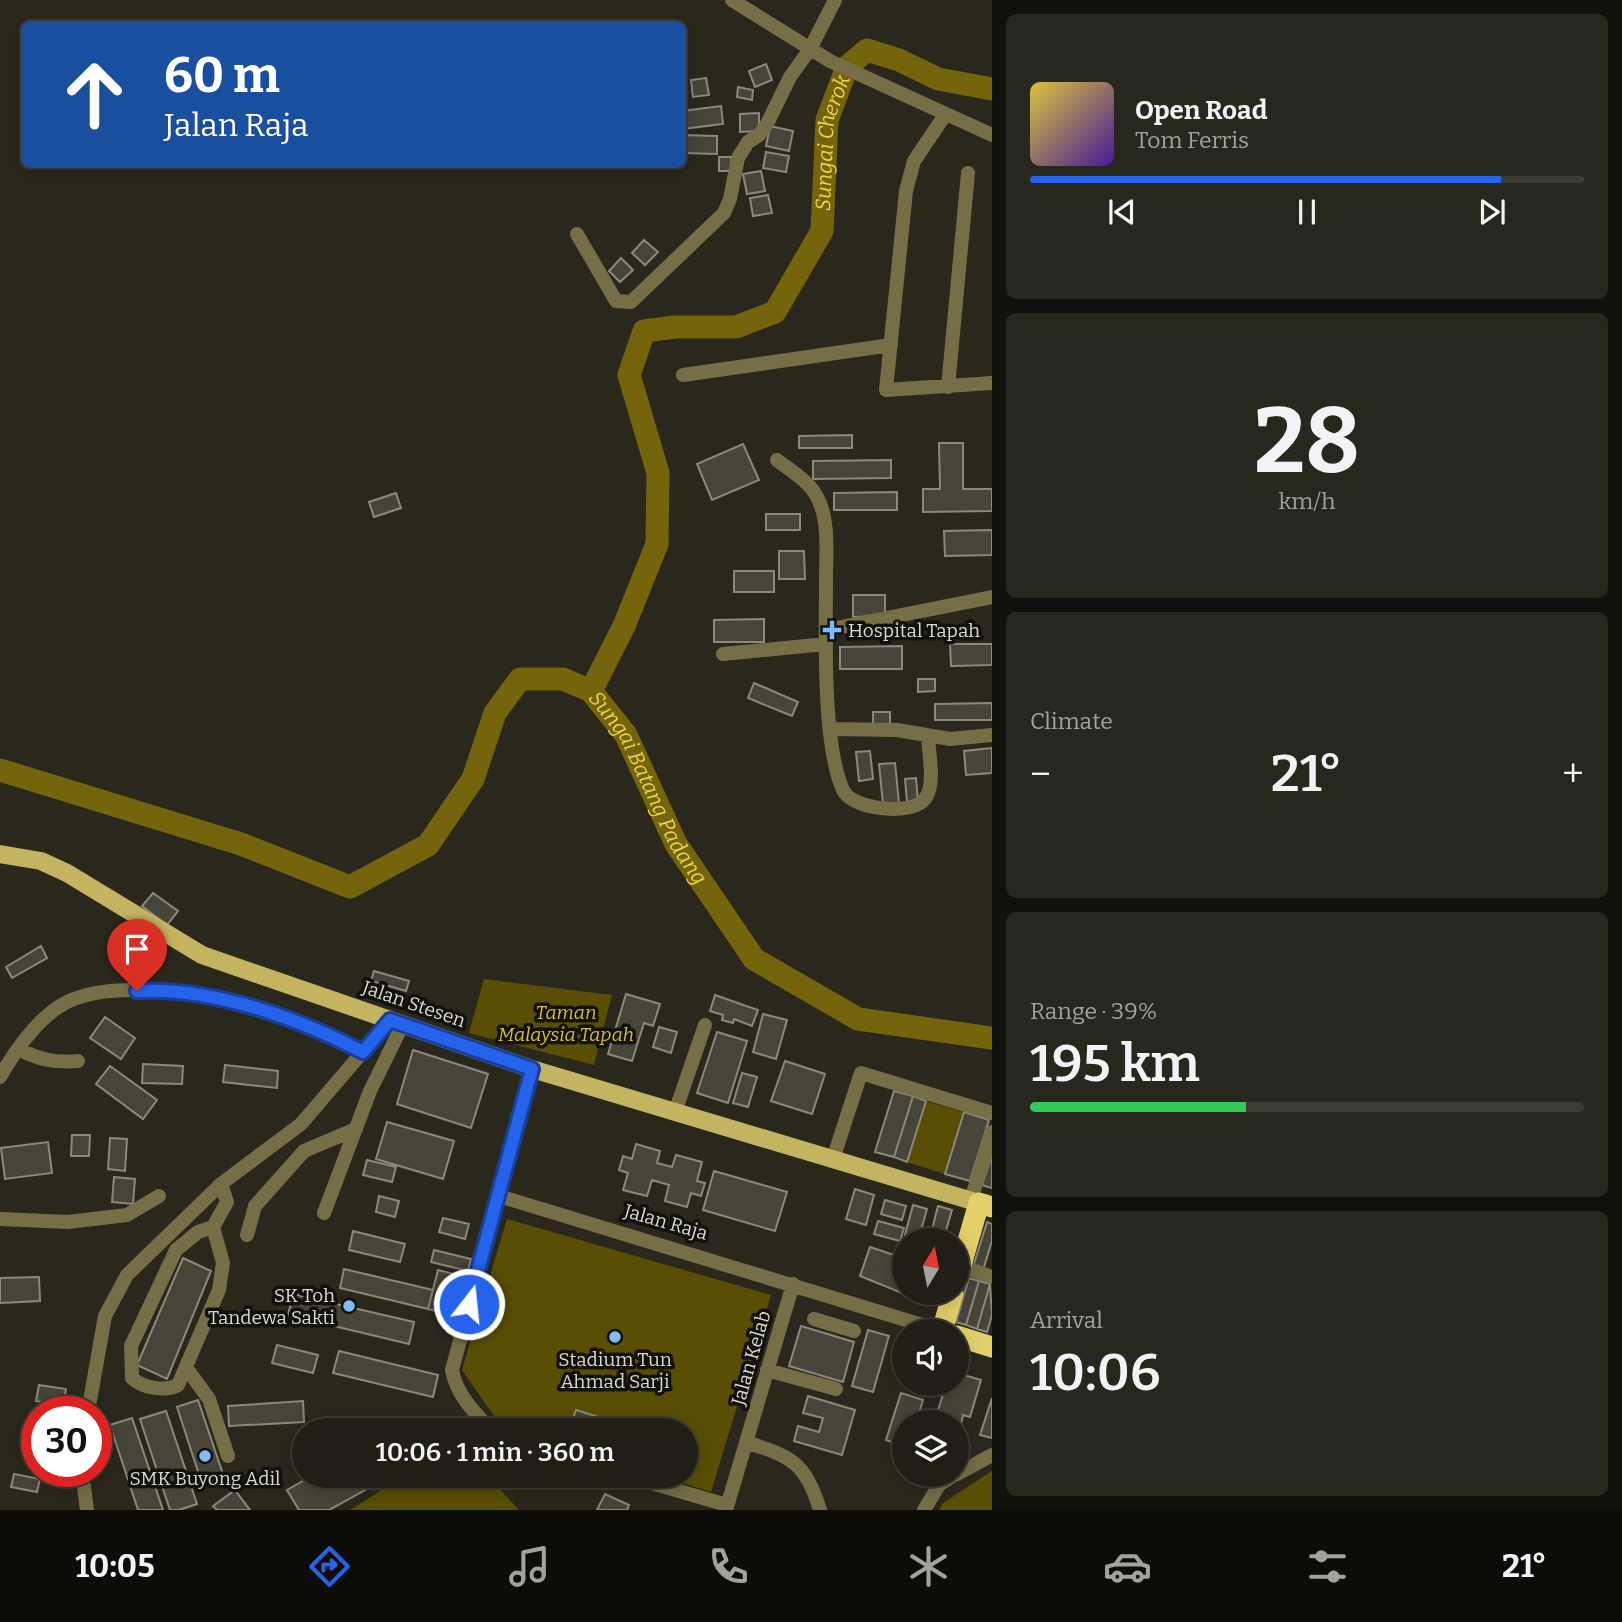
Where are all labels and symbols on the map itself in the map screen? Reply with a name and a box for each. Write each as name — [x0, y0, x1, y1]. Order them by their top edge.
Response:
water label: Sungai Cherok — [810, 70, 856, 211]
place label: Hospital Tapah — [848, 619, 980, 642]
marker: Hospital Tapah — [822, 620, 842, 640]
water label: Sungai Batang Padang — [583, 686, 713, 890]
pin — [107, 919, 167, 991]
street label: Jalan Stesen — [359, 975, 469, 1032]
park label: Taman Malaysia Tapah — [498, 1001, 634, 1046]
street label: Jalan Raja — [621, 1199, 711, 1245]
north arrow — [892, 1228, 970, 1306]
position arrow — [432, 1267, 506, 1341]
place label: SK Toh Tandewa Sakti — [208, 1284, 335, 1329]
marker: SK Toh Tandewa Sakti — [341, 1298, 357, 1314]
street label: Jalan Kelab — [726, 1308, 775, 1409]
marker: Stadium Tun Ahmad Sarji — [607, 1329, 623, 1345]
place label: Stadium Tun Ahmad Sarji — [558, 1348, 672, 1393]
speed limit sign: 30 — [21, 1396, 112, 1487]
marker: SMK Buyong Adil — [197, 1448, 213, 1464]
place label: SMK Buyong Adil — [129, 1467, 281, 1490]

